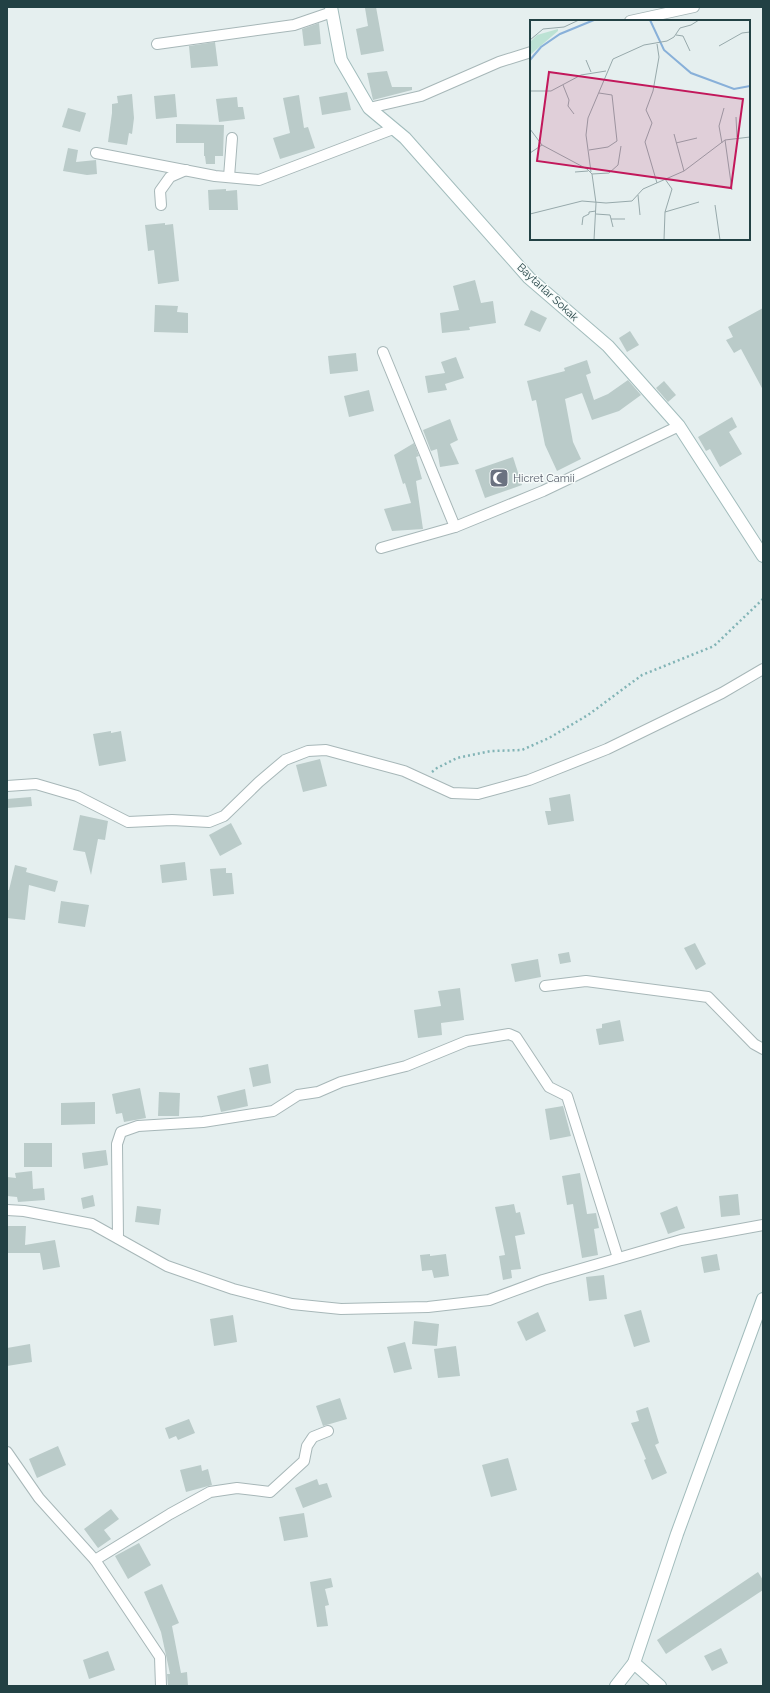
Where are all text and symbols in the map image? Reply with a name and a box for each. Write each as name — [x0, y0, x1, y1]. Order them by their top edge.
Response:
inset map — [530, 20, 750, 240]
street label: Baytarlar Sokak — [514, 261, 581, 324]
mosque icon: Hicret Camii — [488, 467, 510, 489]
place label: Hicret Camii — [513, 472, 575, 485]

